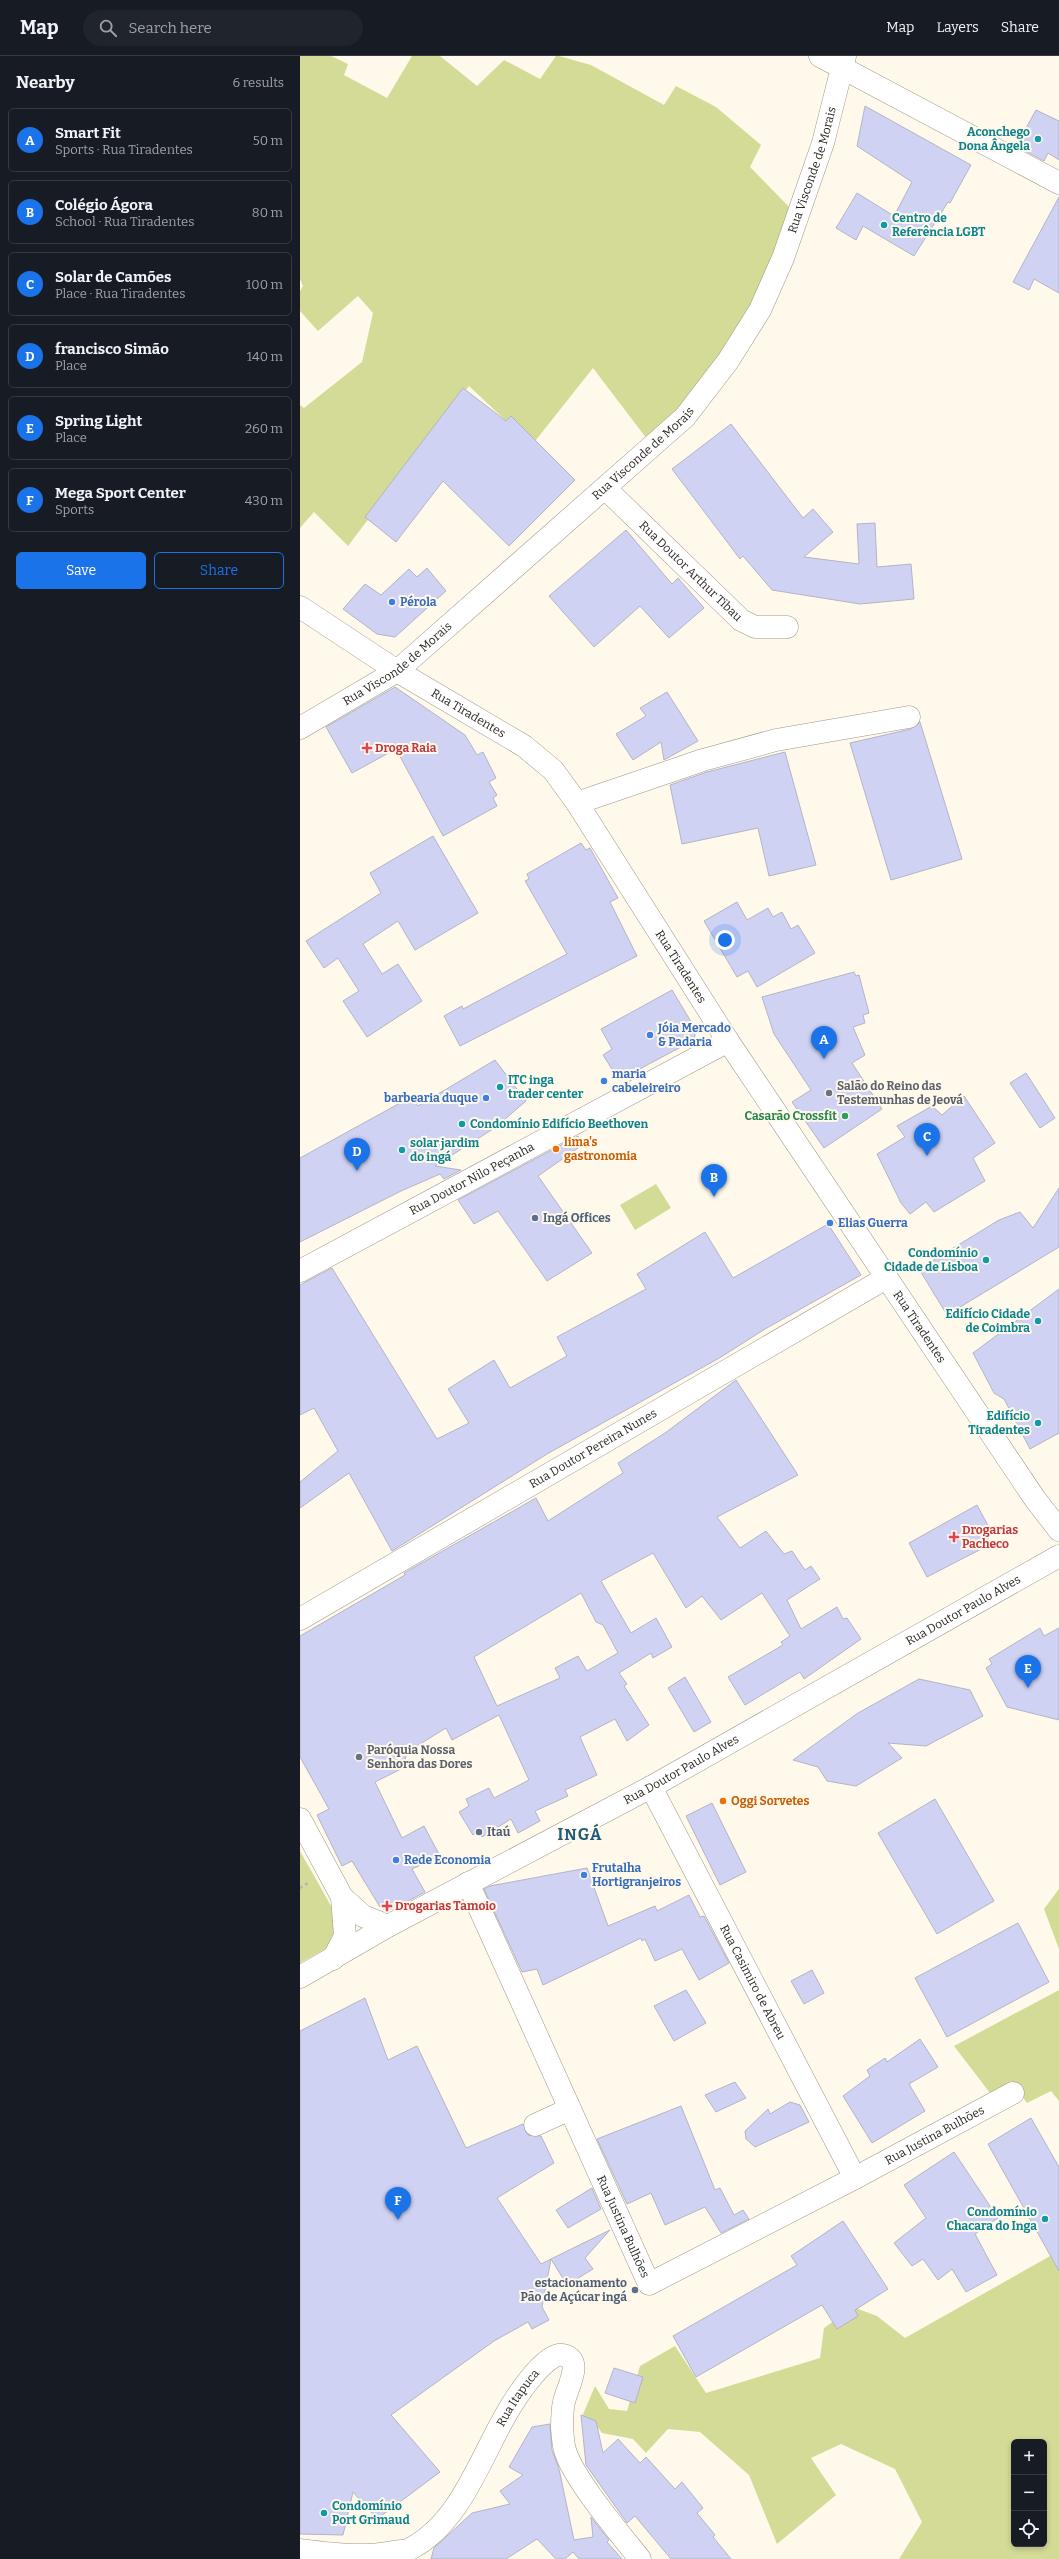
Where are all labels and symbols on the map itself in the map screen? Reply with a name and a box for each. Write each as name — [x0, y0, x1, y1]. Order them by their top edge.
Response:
street label: Rua Visconde de Morais — [785, 105, 839, 235]
place label: Aconchego Dona Ângela — [958, 125, 1030, 153]
marker: Aconchego Dona Ângela — [1033, 134, 1043, 144]
place label: Centro de Referência LGBT — [892, 211, 986, 239]
marker: Centro de Referência LGBT — [879, 220, 889, 230]
street label: Rua Visconde de Morais — [589, 404, 697, 503]
street label: Rua Doutor Arthur Tibau — [636, 518, 745, 625]
place label: Pérola — [400, 595, 437, 609]
marker: Pérola — [387, 597, 397, 607]
street label: Rua Visconde de Morais — [340, 619, 455, 708]
street label: Rua Tiradentes — [429, 686, 508, 741]
place label: Droga Raia — [375, 741, 437, 755]
marker: Droga Raia — [362, 743, 372, 753]
street label: Rua Tiradentes — [652, 928, 709, 1006]
your location — [715, 930, 735, 950]
place label: Jóia Mercado & Padaria — [657, 1021, 731, 1049]
pin: A — [811, 1026, 837, 1059]
marker: Jóia Mercado & Padaria — [645, 1030, 655, 1040]
place label: maria cabeleireiro — [612, 1067, 681, 1095]
place label: ITC inga trader center — [508, 1073, 584, 1101]
marker: maria cabeleireiro — [599, 1076, 609, 1086]
place label: Salão do Reino das Testemunhas de Jeová — [837, 1079, 963, 1107]
marker: ITC inga trader center — [495, 1082, 505, 1092]
marker: Salão do Reino das Testemunhas de Jeová — [824, 1088, 834, 1098]
place label: barbearia duque — [384, 1091, 478, 1105]
marker: barbearia duque — [481, 1093, 491, 1103]
place label: Casarão Crossfit — [745, 1109, 837, 1123]
marker: Casarão Crossfit — [840, 1111, 850, 1121]
place label: Condomínio Edifício Beethoven — [470, 1117, 649, 1131]
marker: Condomínio Edifício Beethoven — [457, 1119, 467, 1129]
pin: C — [914, 1123, 940, 1156]
place label: lima's gastronomia — [564, 1135, 637, 1163]
place label: solar jardim do ingá — [410, 1136, 480, 1164]
pin: D — [344, 1138, 370, 1171]
street label: Rua Doutor Nilo Peçanha — [407, 1139, 537, 1218]
marker: lima's gastronomia — [551, 1144, 561, 1154]
marker: solar jardim do ingá — [397, 1145, 407, 1155]
pin: B — [701, 1164, 727, 1197]
place label: Ingá Offices — [543, 1211, 611, 1225]
marker: Ingá Offices — [530, 1213, 540, 1223]
place label: Elias Guerra — [838, 1216, 908, 1230]
marker: Elias Guerra — [825, 1218, 835, 1228]
place label: Condomínio Cidade de Lisboa — [884, 1246, 978, 1274]
marker: Condomínio Cidade de Lisboa — [981, 1255, 991, 1265]
street label: Rua Tiradentes — [890, 1288, 949, 1366]
place label: Edifício Cidade de Coimbra — [945, 1307, 1030, 1335]
marker: Edifício Cidade de Coimbra — [1033, 1316, 1043, 1326]
street label: Rua Doutor Pereira Nunes — [527, 1406, 660, 1491]
place label: Edifício Tiradentes — [968, 1409, 1030, 1437]
marker: Edifício Tiradentes — [1033, 1418, 1043, 1428]
place label: Drogarias Pacheco — [962, 1523, 1018, 1551]
marker: Drogarias Pacheco — [949, 1532, 959, 1542]
street label: Rua Doutor Paulo Alves — [903, 1572, 1023, 1648]
pin: E — [1015, 1655, 1041, 1688]
street label: Rua Doutor Paulo Alves — [621, 1732, 741, 1807]
place label: Paróquia Nossa Senhora das Dores — [367, 1743, 473, 1771]
marker: Paróquia Nossa Senhora das Dores — [354, 1752, 364, 1762]
place label: Oggi Sorvetes — [731, 1794, 809, 1808]
marker: Oggi Sorvetes — [718, 1796, 728, 1806]
district label: INGÁ — [558, 1823, 602, 1844]
place label: Itaú — [487, 1825, 511, 1839]
marker: Itaú — [474, 1827, 484, 1837]
place label: Rede Economia — [404, 1853, 491, 1867]
marker: Rede Economia — [391, 1855, 401, 1865]
place label: Frutalha Hortigranjeiros — [592, 1861, 681, 1890]
marker: Frutalha Hortigranjeiros — [579, 1870, 589, 1880]
place label: Drogarias Tamoio — [395, 1899, 496, 1913]
marker: Drogarias Tamoio — [382, 1901, 392, 1911]
street label: Rua Casimiro de Abreu — [717, 1922, 789, 2042]
street label: Rua Justina Bulhões — [882, 2103, 987, 2168]
street label: Rua Justina Bulhões — [594, 2173, 652, 2280]
pin: F — [385, 2187, 411, 2220]
place label: Condomínio Chacara do Inga — [947, 2205, 1037, 2233]
marker: Condomínio Chacara do Inga — [1040, 2214, 1050, 2224]
place label: estacionamento Pão de Açúcar ingá — [521, 2276, 627, 2304]
marker: estacionamento Pão de Açúcar ingá — [630, 2285, 640, 2295]
street label: Rua Itapuca — [494, 2366, 542, 2429]
place label: Condomínio Port Grimaud — [332, 2499, 410, 2527]
marker: Condomínio Port Grimaud — [319, 2508, 329, 2518]

